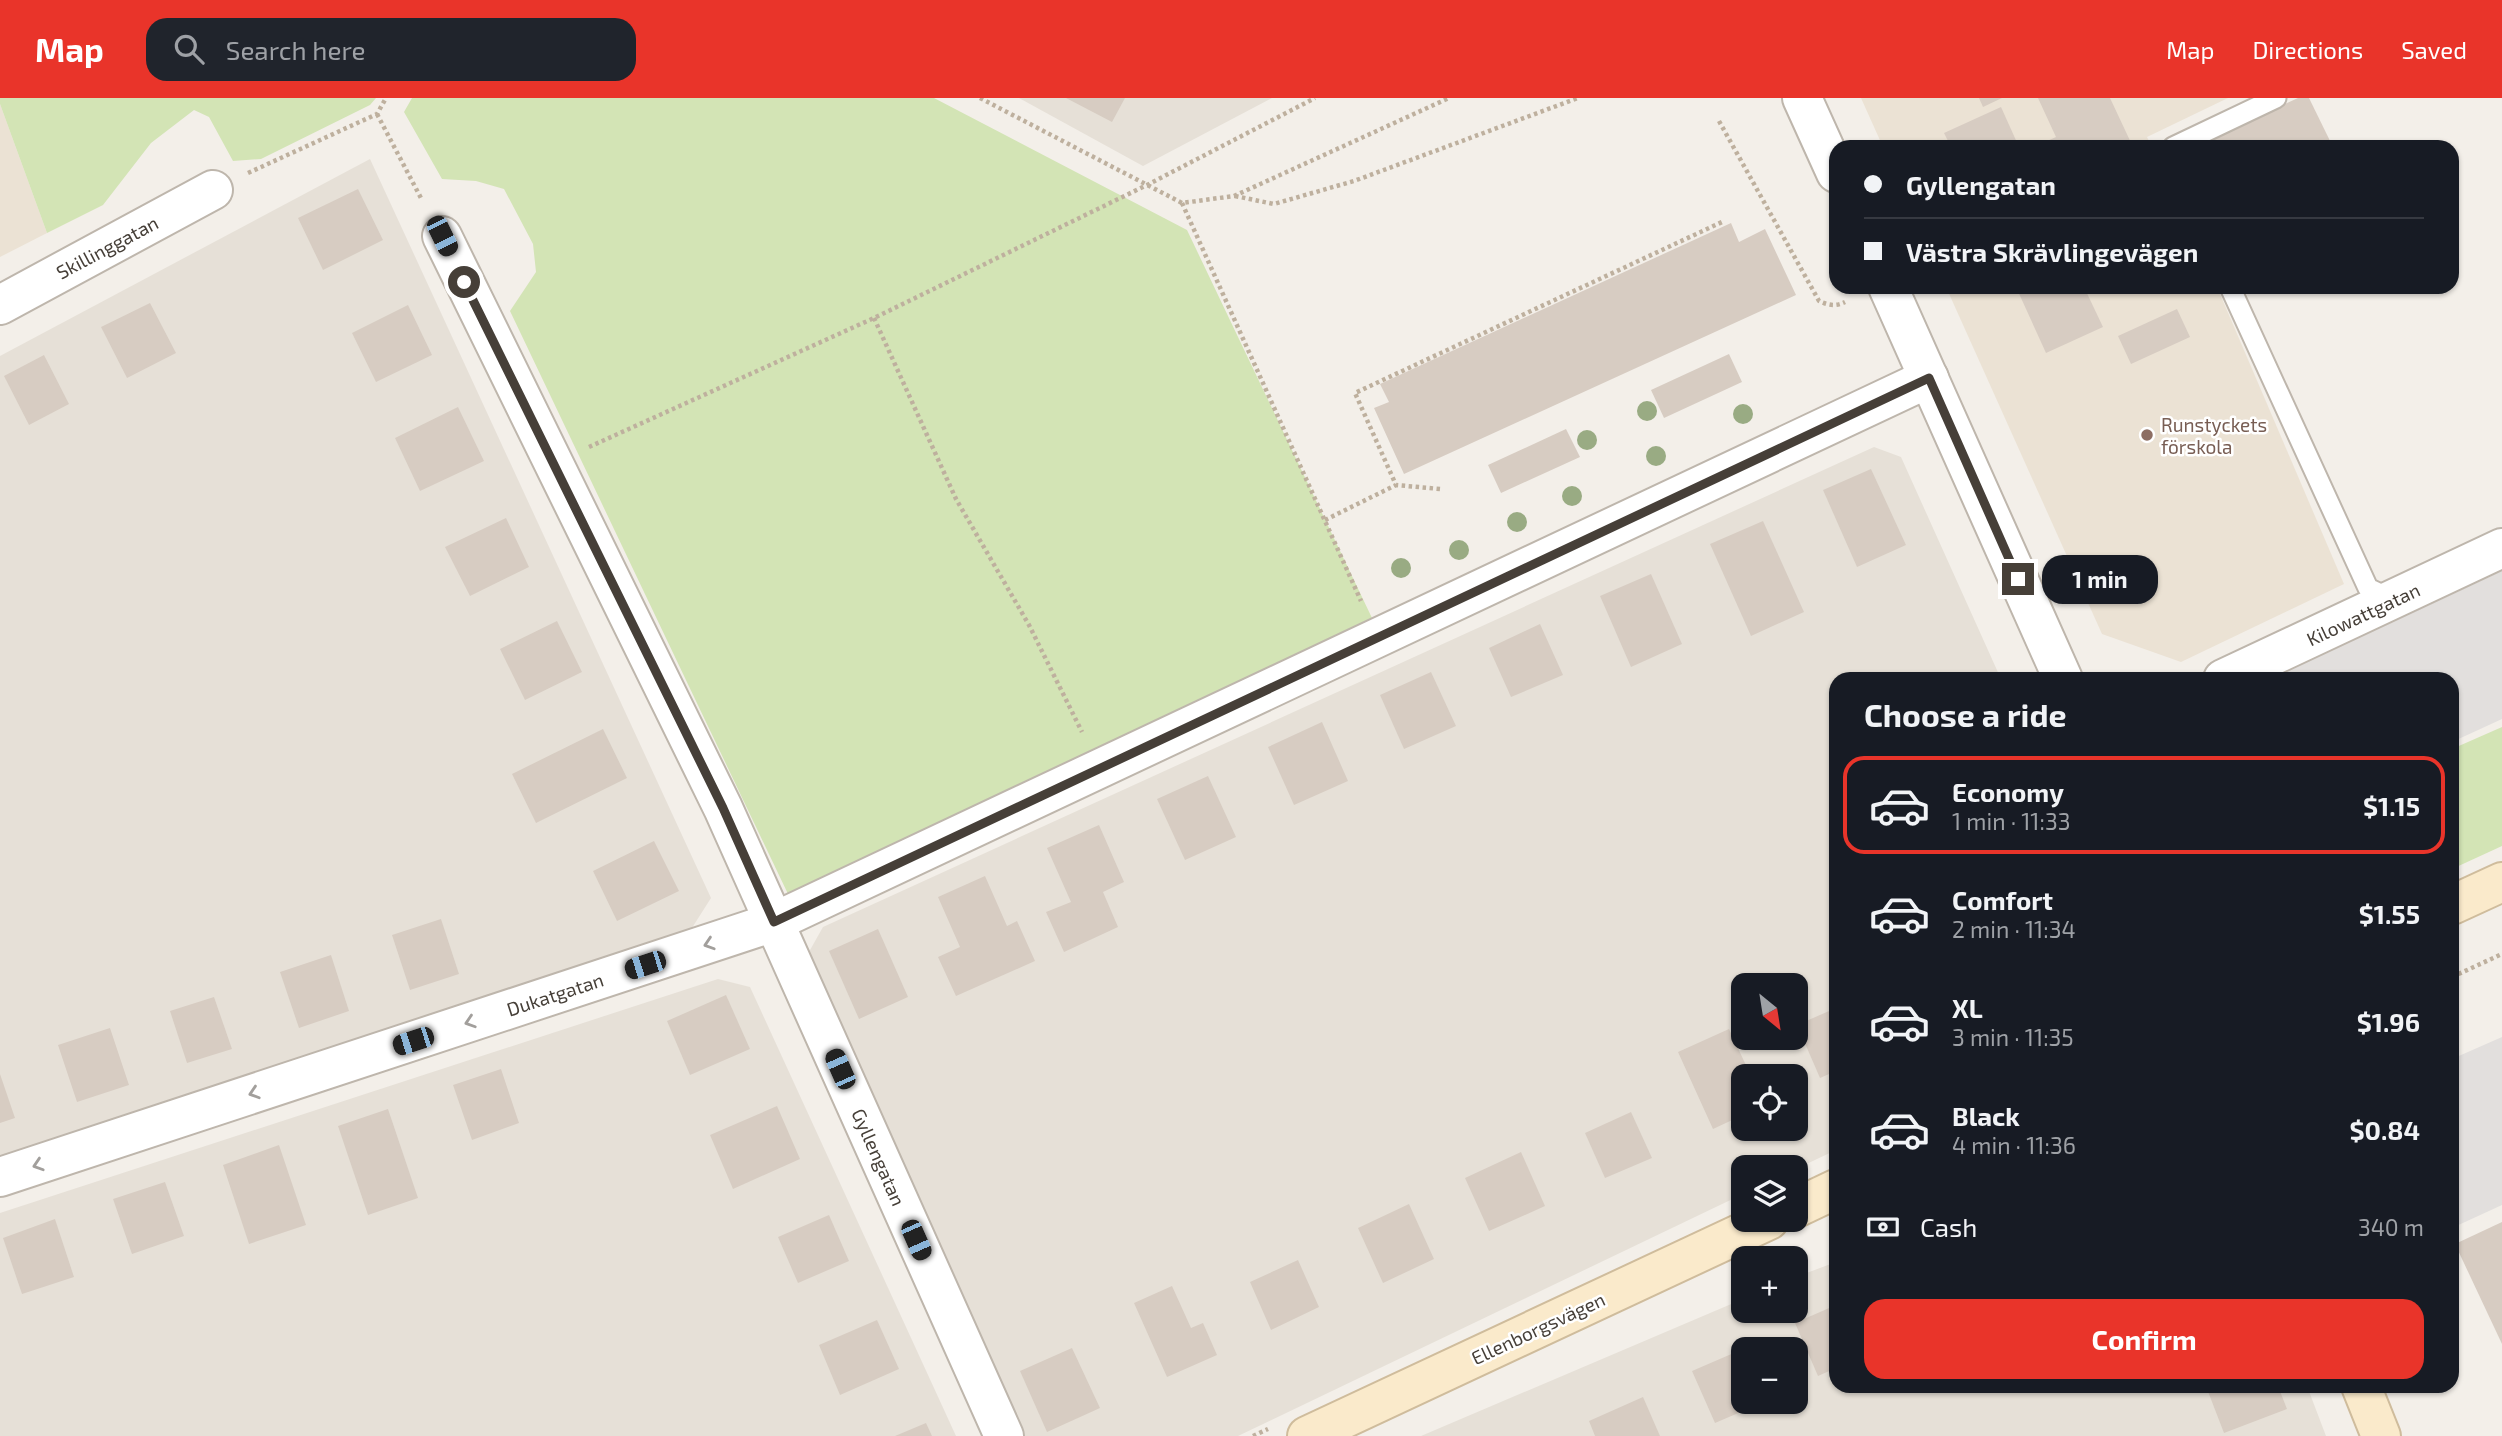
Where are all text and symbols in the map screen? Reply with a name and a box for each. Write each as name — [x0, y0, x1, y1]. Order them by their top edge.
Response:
search box — [146, 18, 636, 81]
text: Map — [35, 29, 104, 69]
icon: search — [170, 30, 208, 68]
text: Search here — [226, 34, 365, 65]
text: Map — [2166, 35, 2214, 64]
text: Directions — [2252, 35, 2363, 64]
text: Saved — [2401, 35, 2467, 64]
text: Gyllengatan — [1906, 169, 2056, 200]
street label: Skillinggatan — [52, 210, 162, 284]
car — [424, 213, 461, 259]
text: Västra Skrävlingevägen — [1906, 236, 2198, 267]
route start — [448, 266, 480, 298]
place label: Runstyckets förskola — [2161, 413, 2267, 458]
marker: Runstyckets förskola — [2139, 427, 2155, 443]
callout: 1 min — [2042, 554, 2158, 603]
route end — [2002, 563, 2034, 595]
text: 1 min — [2072, 565, 2128, 593]
street label: Kilowattgatan — [2303, 578, 2423, 650]
text: Choose a ride — [1864, 695, 2067, 733]
icon: car — [1868, 774, 1931, 837]
text: Economy — [1952, 776, 2064, 807]
text: $1.15 — [2363, 790, 2420, 821]
text: 1 min · 11:33 — [1952, 807, 2071, 835]
icon: car — [1868, 882, 1931, 945]
text: Comfort — [1952, 884, 2053, 915]
text: $1.55 — [2359, 898, 2420, 929]
text: 2 min · 11:34 — [1952, 915, 2076, 943]
one-way arrow — [704, 935, 716, 950]
car — [622, 949, 669, 981]
street label: Dukatgatan — [504, 968, 606, 1020]
north arrow — [1731, 973, 1808, 1050]
map controls — [1731, 973, 1808, 1414]
icon: car — [1868, 990, 1931, 1053]
text: XL — [1952, 992, 1983, 1023]
text: $1.96 — [2357, 1006, 2420, 1037]
one-way arrow — [464, 1014, 476, 1029]
text: 3 min · 11:35 — [1952, 1023, 2074, 1051]
car — [390, 1025, 437, 1057]
car — [822, 1046, 859, 1092]
button: locate — [1731, 1064, 1808, 1141]
one-way arrow — [248, 1085, 260, 1100]
icon: car — [1868, 1098, 1931, 1161]
text: Black — [1952, 1100, 2020, 1131]
street label: Gyllengatan — [847, 1105, 911, 1209]
text: $0.84 — [2349, 1114, 2420, 1145]
text: 4 min · 11:36 — [1952, 1131, 2076, 1159]
button: layers — [1731, 1155, 1808, 1232]
one-way arrow — [32, 1156, 44, 1171]
icon: cash — [1864, 1208, 1902, 1246]
text: Cash — [1920, 1211, 1977, 1242]
text: 340 m — [2358, 1213, 2424, 1241]
car — [898, 1217, 935, 1263]
button: + — [1731, 1246, 1808, 1323]
street label: Ellenborgsvägen — [1468, 1287, 1608, 1369]
button: Confirm — [1864, 1299, 2424, 1379]
button: − — [1731, 1337, 1808, 1414]

